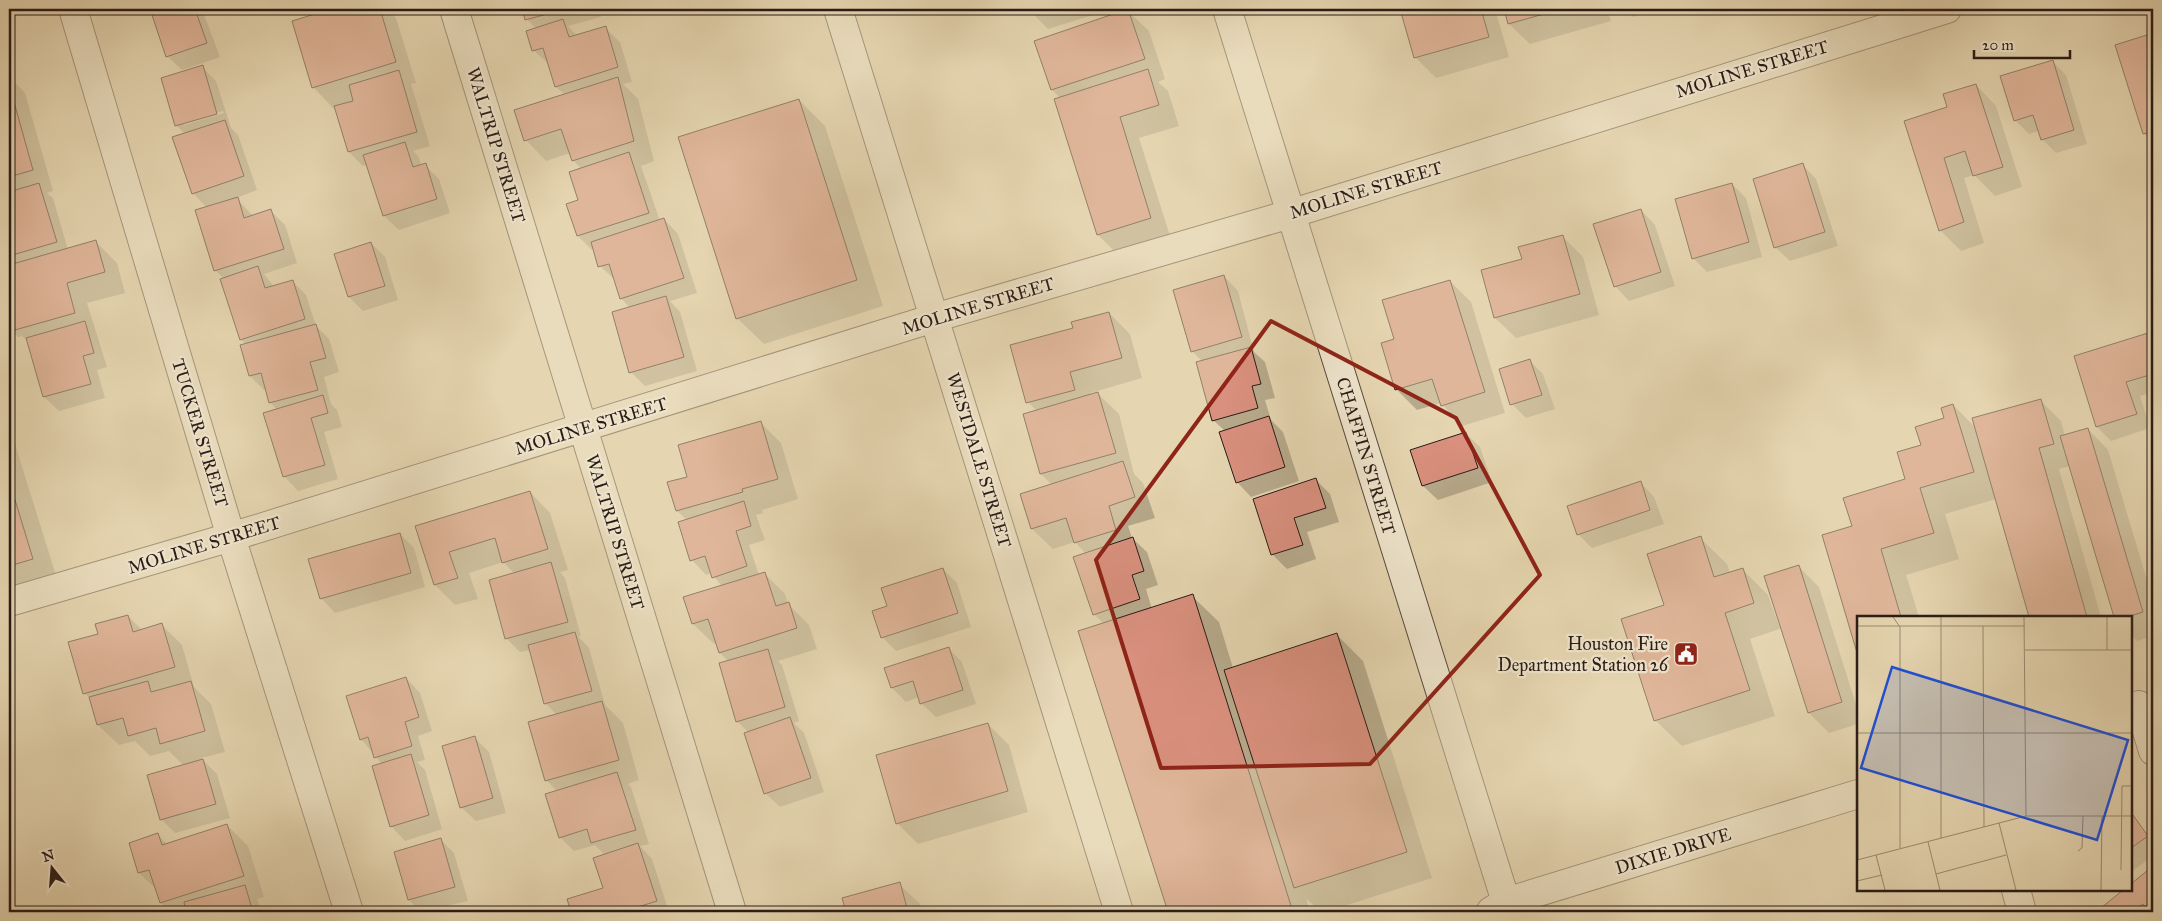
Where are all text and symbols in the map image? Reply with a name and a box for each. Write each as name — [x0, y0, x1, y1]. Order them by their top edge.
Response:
scale bar — [1974, 28, 2071, 60]
street label: MOLINE STREET — [1673, 35, 1831, 103]
text: 20 m — [1982, 36, 2014, 54]
street label: WALTRIP STREET — [462, 64, 530, 226]
street label: MOLINE STREET — [1287, 156, 1445, 224]
street label: MOLINE STREET — [899, 272, 1057, 340]
street label: TUCKER STREET — [167, 356, 233, 510]
street label: WESTDALE STREET — [942, 370, 1016, 550]
street label: CHAFFIN STREET — [1332, 374, 1400, 538]
street label: MOLINE STREET — [512, 392, 670, 460]
street label: WALTRIP STREET — [581, 451, 649, 613]
street label: MOLINE STREET — [125, 511, 283, 579]
inset map — [1857, 616, 2132, 891]
place label: Houston Fire Department Station 26 — [1498, 633, 1669, 676]
public building icon: Houston Fire Department Station 26 — [1673, 641, 1699, 667]
street label: DIXIE DRIVE — [1612, 823, 1734, 879]
north arrow — [28, 844, 78, 894]
text: N — [40, 846, 57, 866]

